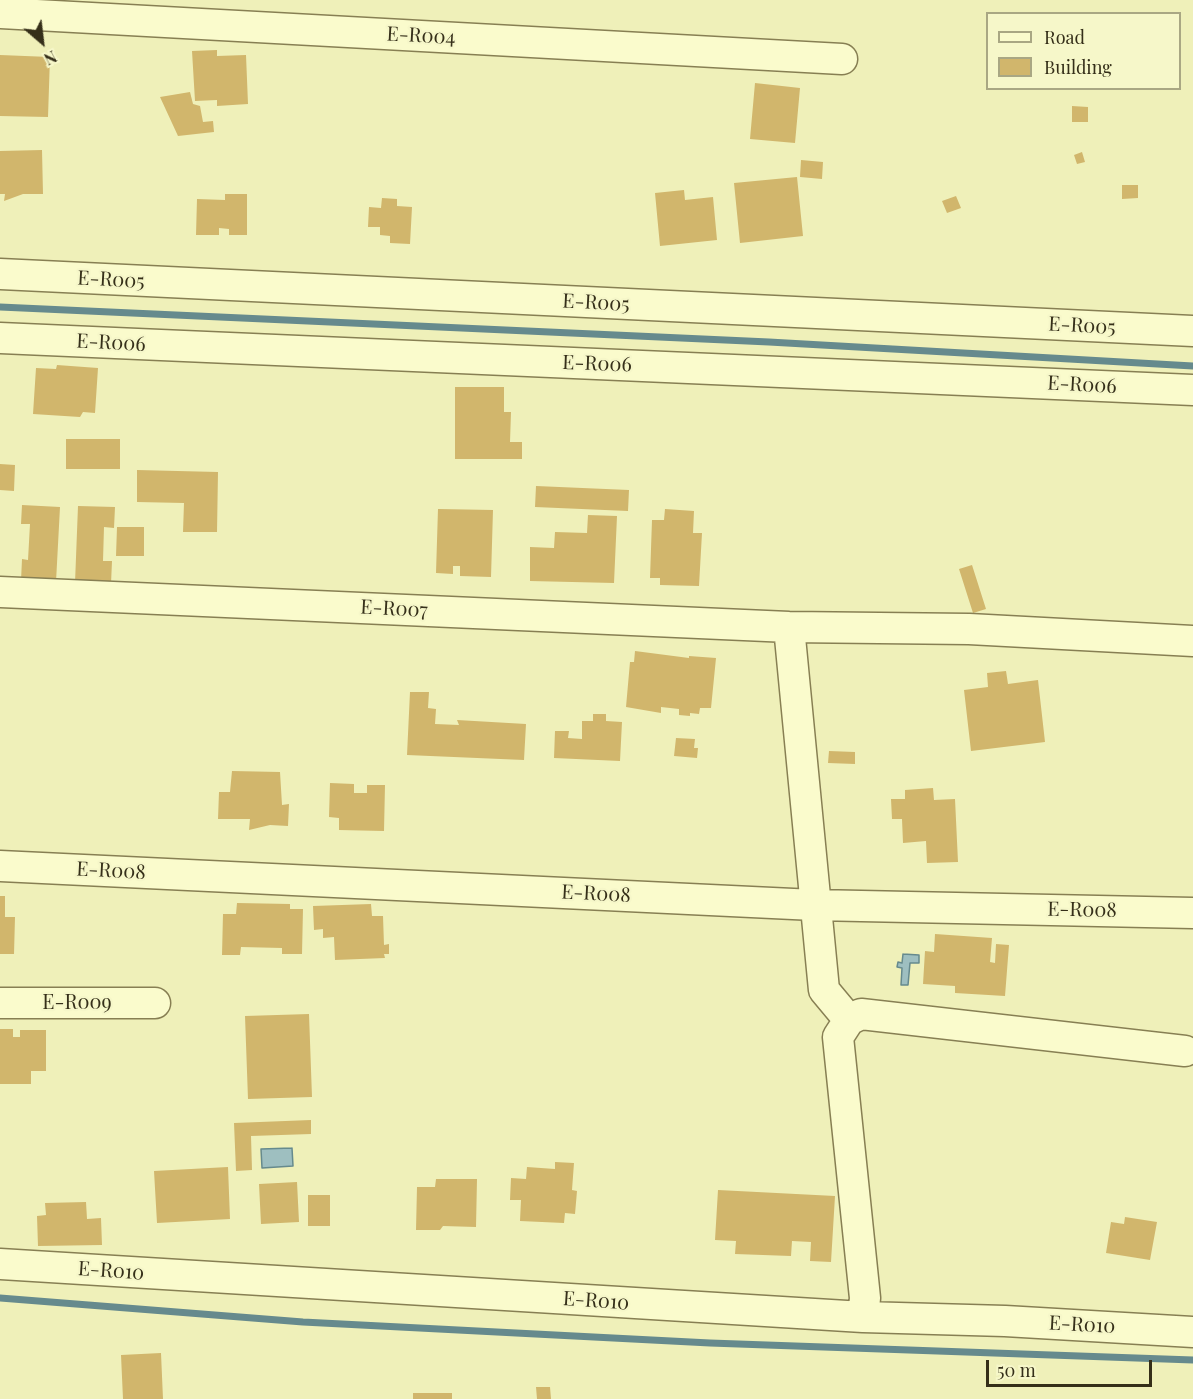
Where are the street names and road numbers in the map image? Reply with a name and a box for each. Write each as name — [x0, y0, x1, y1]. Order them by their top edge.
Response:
street label: E-R004 — [386, 22, 456, 50]
street label: E-R005 — [77, 266, 145, 294]
street label: E-R005 — [562, 289, 630, 317]
street label: E-R005 — [1048, 312, 1116, 340]
street label: E-R006 — [76, 329, 146, 357]
street label: E-R006 — [562, 351, 632, 377]
street label: E-R006 — [1047, 371, 1117, 399]
street label: E-R007 — [360, 595, 428, 623]
street label: E-R008 — [76, 857, 146, 885]
street label: E-R008 — [561, 880, 631, 908]
street label: E-R008 — [1047, 897, 1117, 923]
street label: E-R009 — [42, 991, 112, 1015]
street label: E-R010 — [77, 1257, 145, 1285]
street label: E-R010 — [562, 1287, 630, 1315]
street label: E-R010 — [1048, 1311, 1116, 1339]

